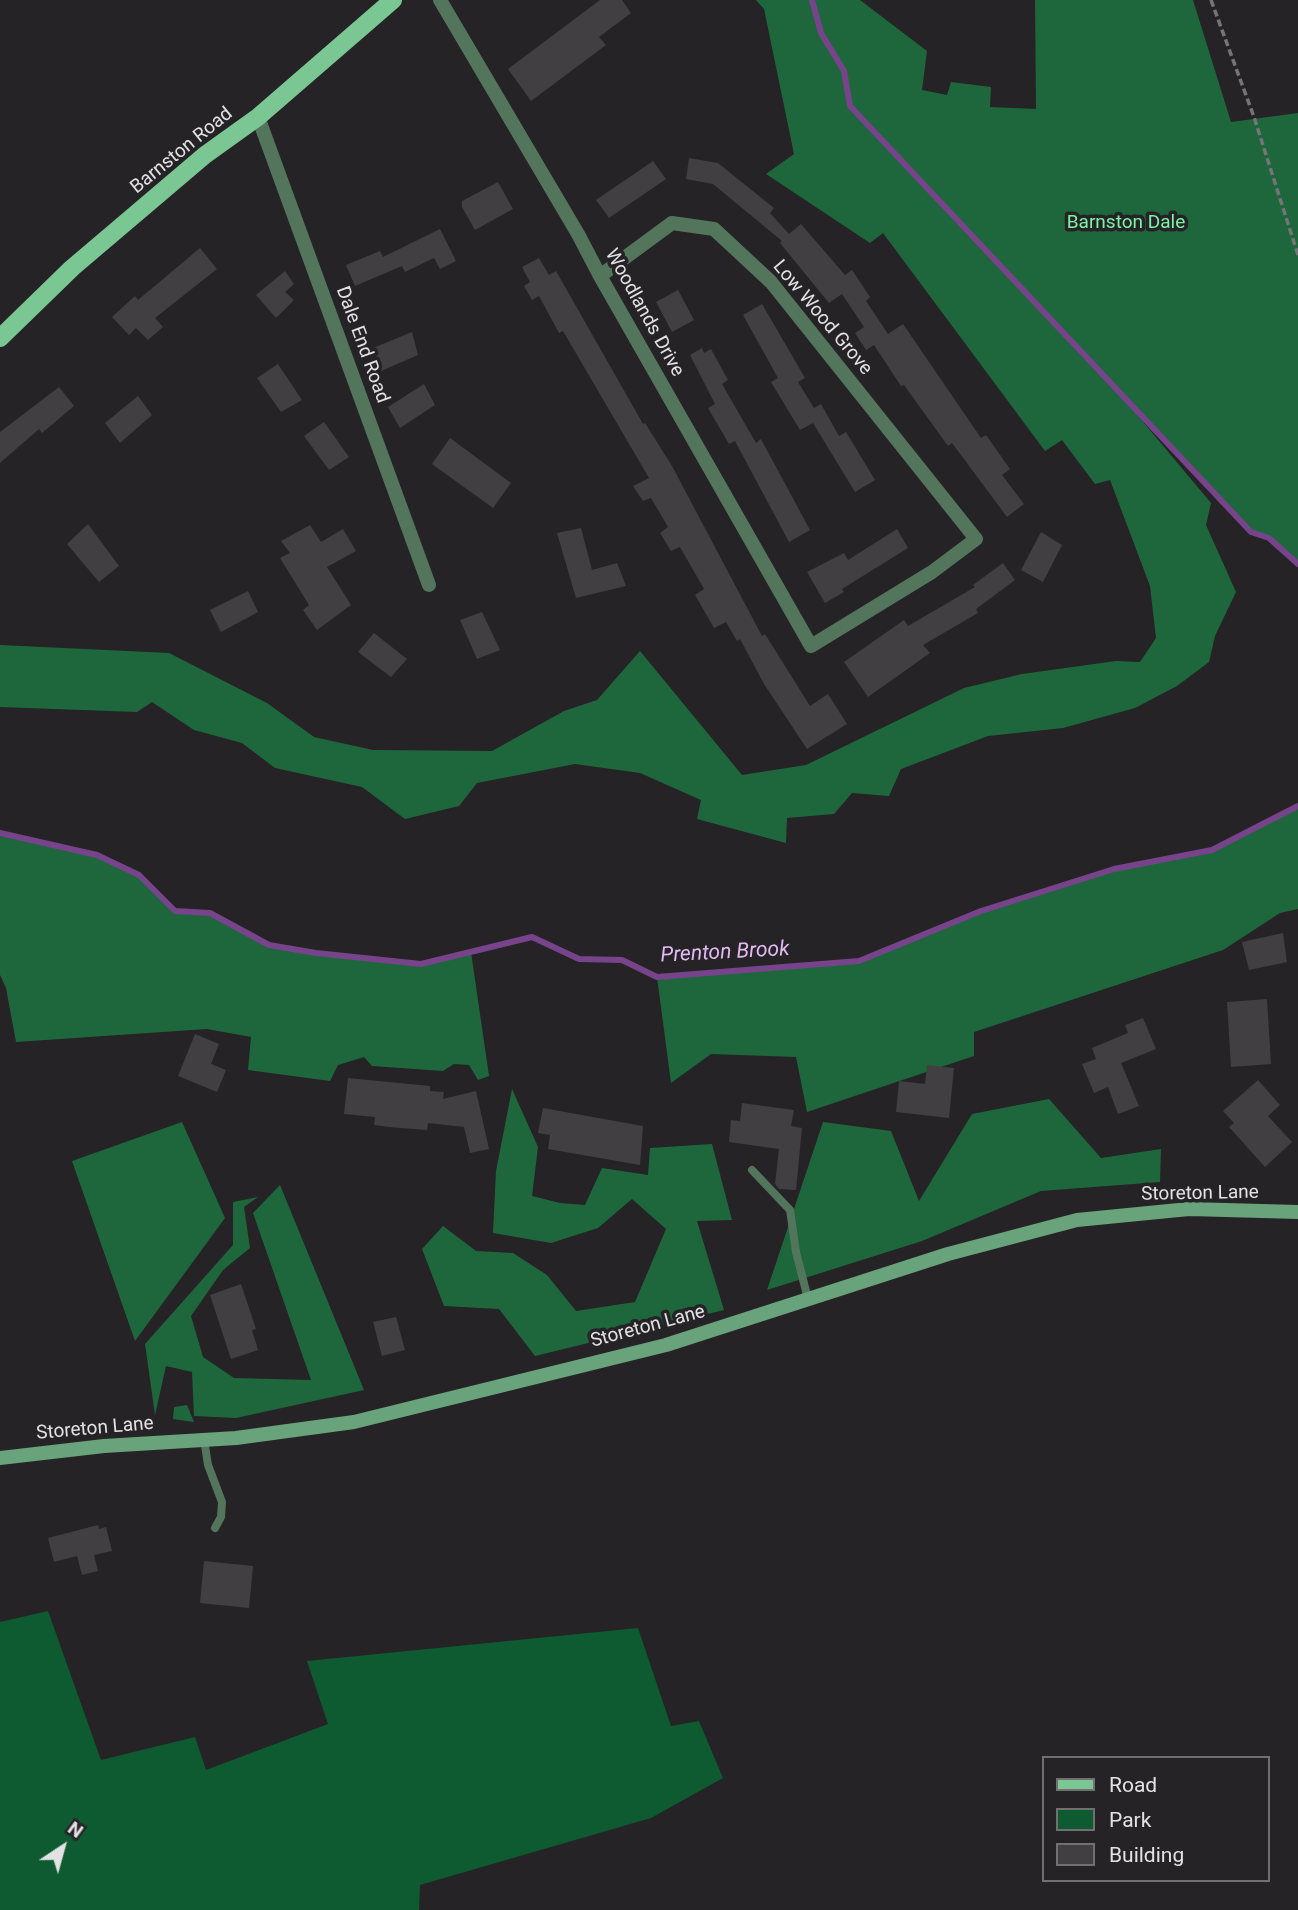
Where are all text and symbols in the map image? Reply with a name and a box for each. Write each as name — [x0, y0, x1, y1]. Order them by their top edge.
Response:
street label: Barnston Road — [126, 103, 238, 199]
park label: Barnston Dale — [1067, 212, 1185, 234]
street label: Woodlands Drive — [600, 245, 688, 381]
street label: Low Wood Grove — [767, 256, 877, 380]
street label: Dale End Road — [330, 284, 394, 406]
water label: Prenton Brook — [660, 937, 790, 969]
street label: Storeton Lane — [1141, 1182, 1259, 1206]
street label: Storeton Lane — [588, 1301, 708, 1353]
street label: Storeton Lane — [35, 1413, 155, 1445]
legend — [1042, 1756, 1270, 1882]
text: Road — [1109, 1773, 1157, 1797]
text: Park — [1109, 1808, 1151, 1832]
north arrow — [28, 1812, 98, 1882]
text: N — [63, 1816, 88, 1843]
text: Building — [1109, 1843, 1184, 1867]

